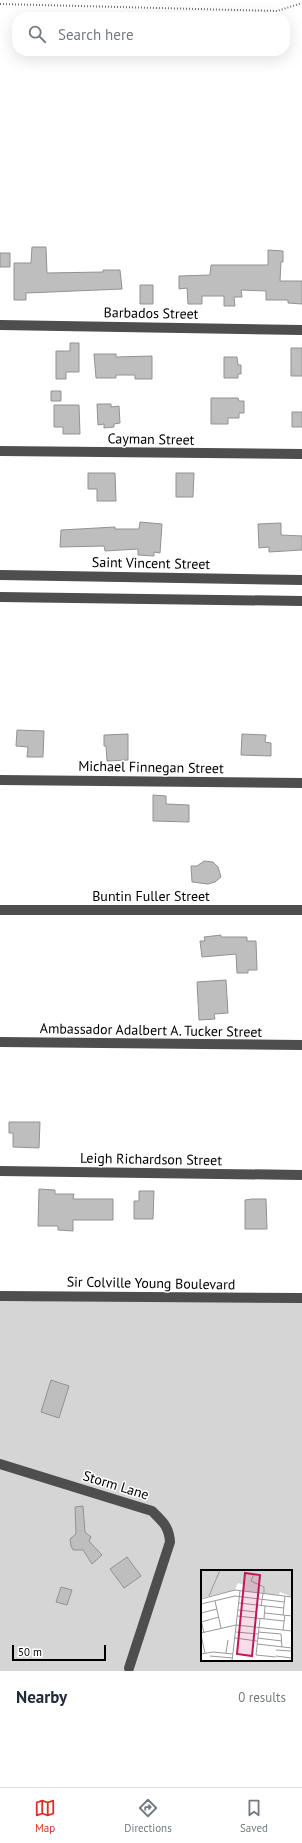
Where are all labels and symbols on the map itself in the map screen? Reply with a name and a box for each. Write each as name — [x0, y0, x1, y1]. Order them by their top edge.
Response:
street label: Barbados Street — [103, 303, 199, 323]
street label: Cayman Street — [107, 429, 195, 449]
street label: Saint Vincent Street — [92, 553, 211, 573]
street label: Michael Finnegan Street — [78, 757, 224, 777]
street label: Buntin Fuller Street — [92, 887, 210, 905]
street label: Ambassador Adalbert A. Tucker Street — [40, 1019, 263, 1041]
street label: Leigh Richardson Street — [80, 1149, 222, 1169]
street label: Sir Colville Young Boulevard — [67, 1273, 235, 1293]
street label: Storm Lane — [81, 1466, 151, 1504]
inset map — [201, 1570, 292, 1661]
scale bar — [12, 1643, 106, 1662]

